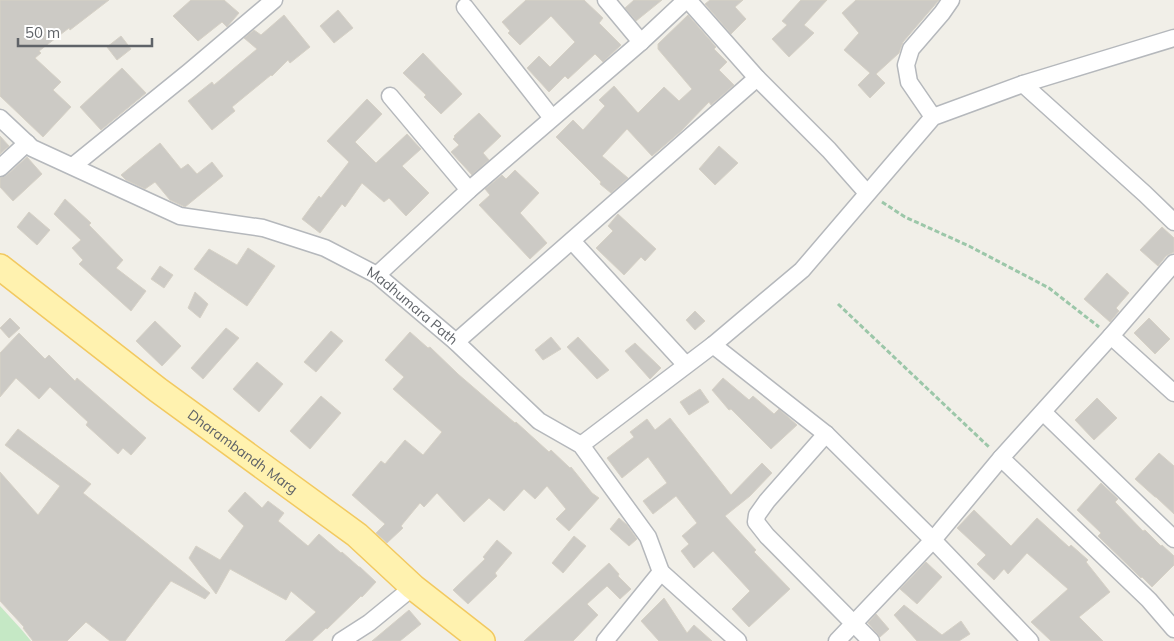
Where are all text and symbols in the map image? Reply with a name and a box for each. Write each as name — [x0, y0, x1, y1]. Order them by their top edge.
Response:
scale bar — [18, 15, 151, 47]
text: 50 m — [25, 23, 60, 42]
street label: Madhumara Path — [364, 262, 462, 349]
street label: Dharambandh Marg — [184, 406, 301, 498]

